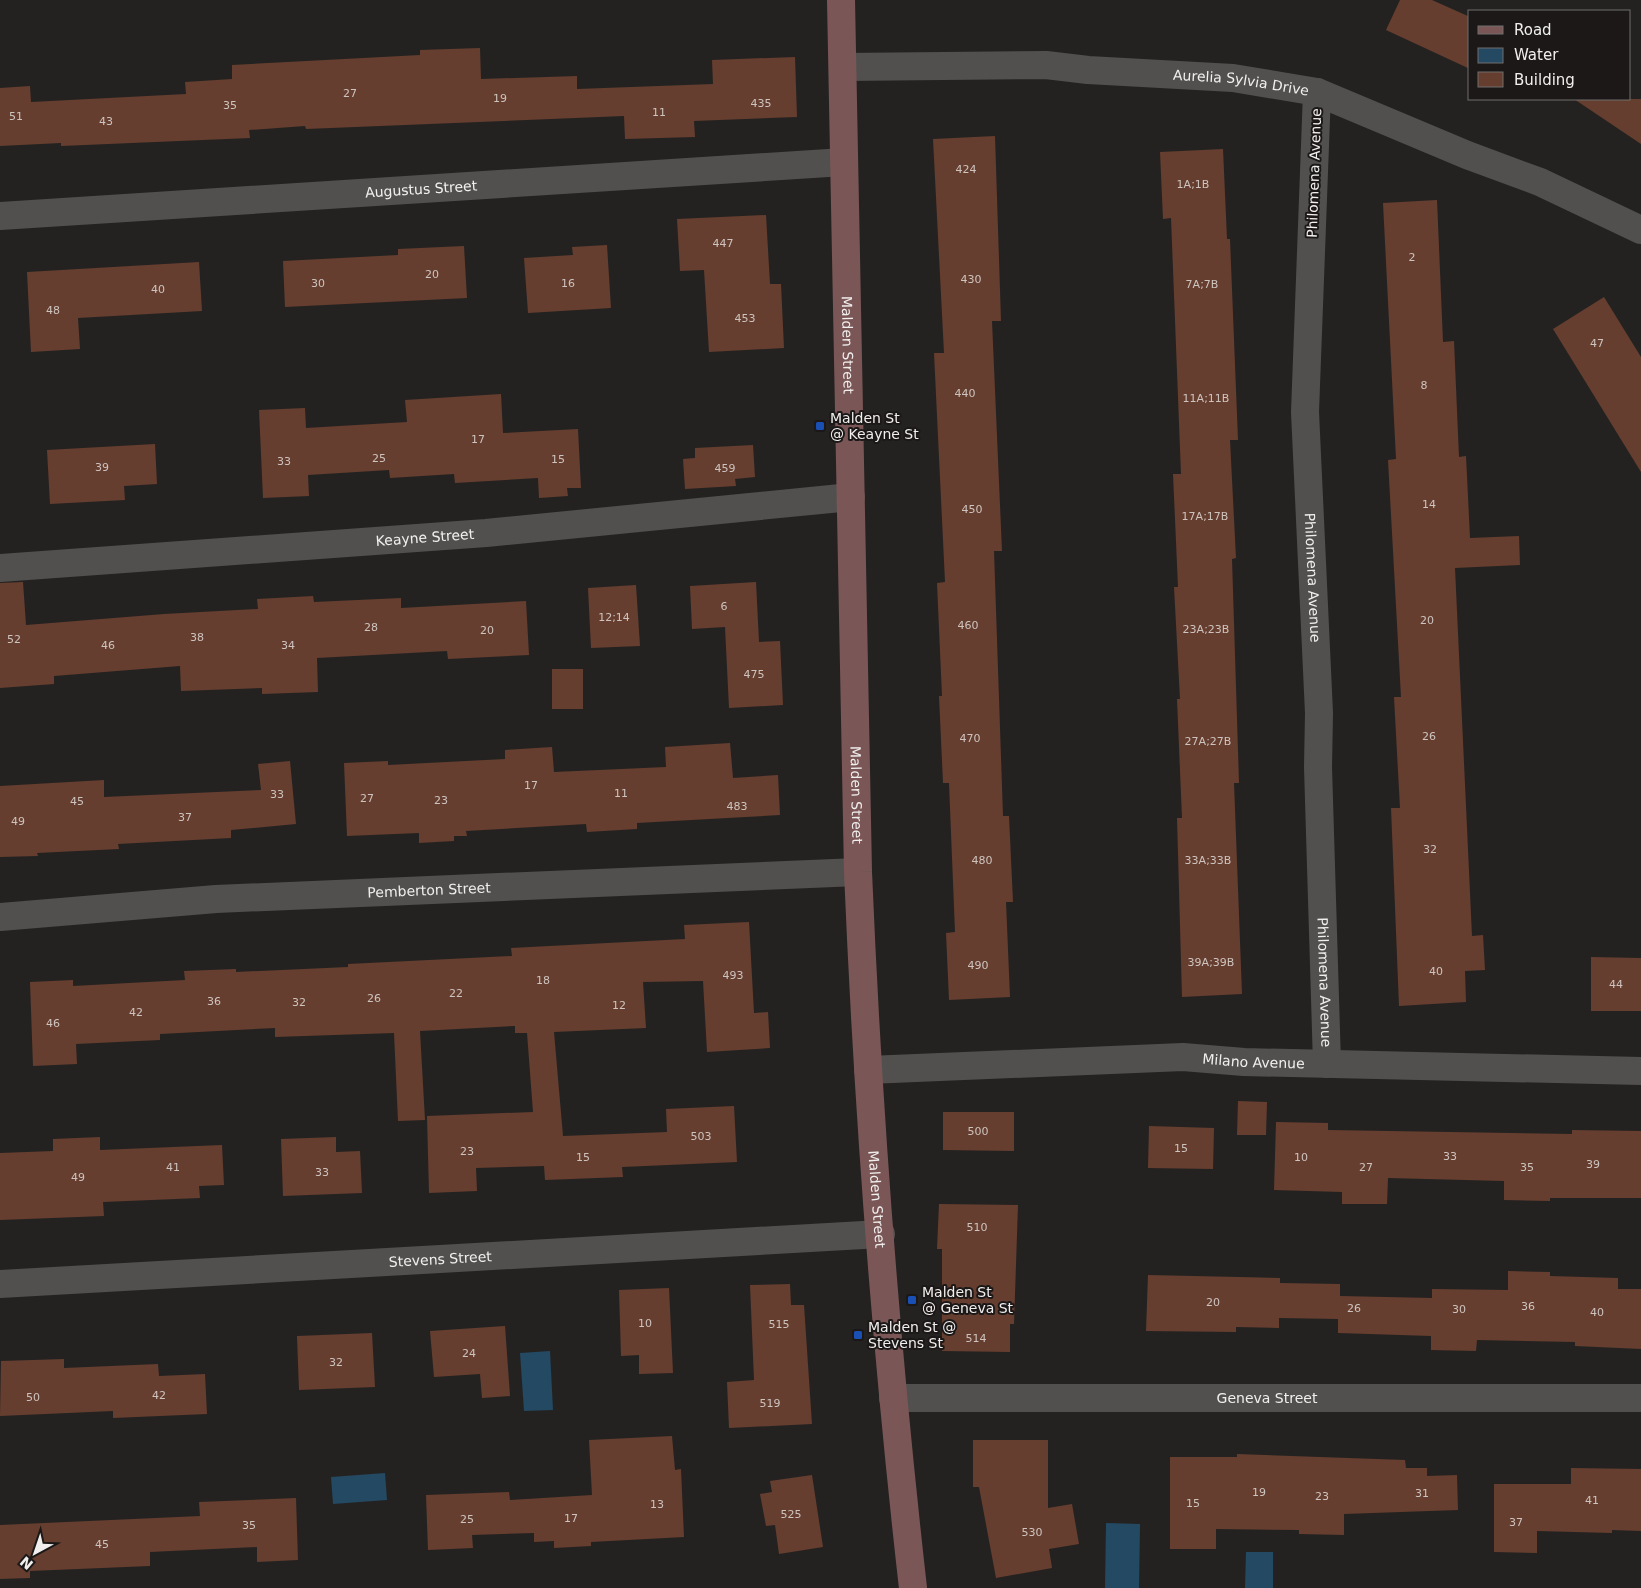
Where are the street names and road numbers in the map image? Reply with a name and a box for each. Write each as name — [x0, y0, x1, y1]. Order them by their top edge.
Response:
street label: Aurelia Sylvia Drive — [1173, 67, 1310, 99]
street label: Philomena Avenue — [1304, 108, 1324, 238]
street label: Augustus Street — [365, 177, 478, 201]
street label: Malden Street — [839, 296, 857, 395]
street label: Philomena Avenue — [1302, 512, 1324, 643]
street label: Keayne Street — [375, 526, 475, 549]
street label: Malden Street — [848, 746, 865, 845]
street label: Pemberton Street — [367, 879, 492, 901]
street label: Philomena Avenue — [1315, 917, 1334, 1048]
street label: Milano Avenue — [1202, 1051, 1305, 1071]
street label: Malden Street — [865, 1150, 889, 1249]
street label: Stevens Street — [388, 1248, 493, 1270]
street label: Geneva Street — [1217, 1390, 1318, 1406]

